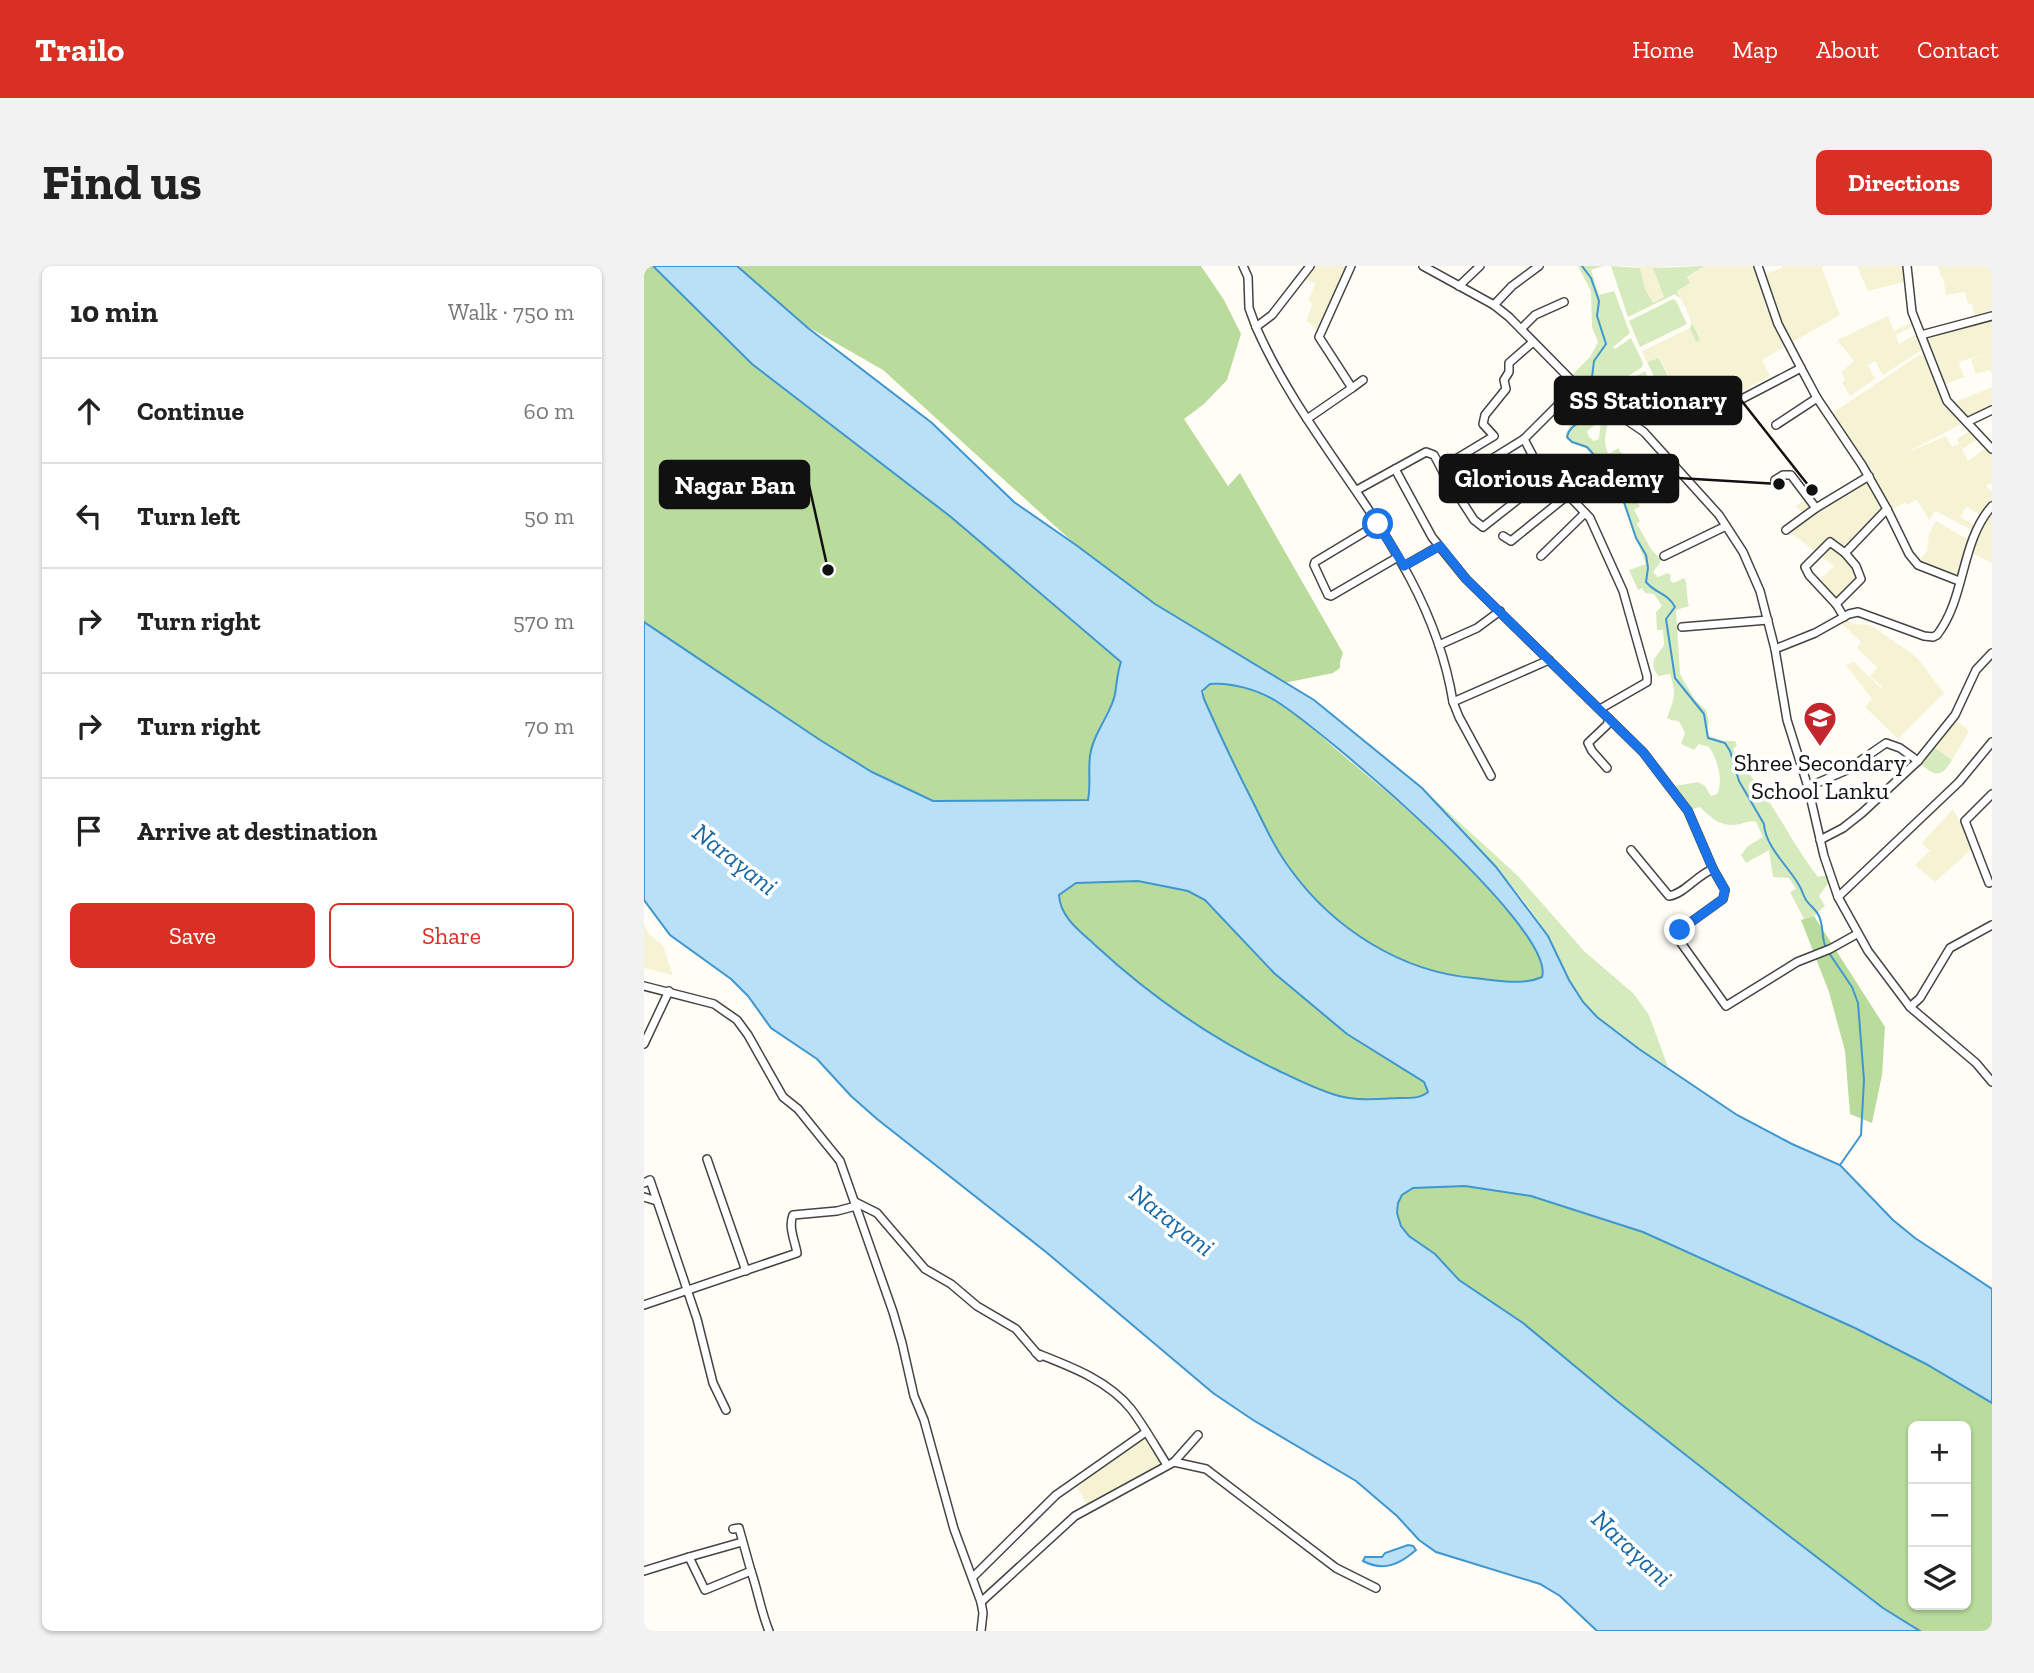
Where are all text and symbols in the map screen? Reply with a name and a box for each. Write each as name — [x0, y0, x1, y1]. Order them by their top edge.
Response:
text: Trailo — [35, 30, 124, 69]
text: Home — [1632, 35, 1694, 64]
text: Map — [1732, 35, 1778, 64]
text: About — [1816, 35, 1879, 64]
text: Contact — [1917, 35, 1999, 64]
button: Directions — [1816, 150, 1992, 215]
text: Find us — [42, 153, 202, 212]
text: 10 min — [70, 294, 158, 330]
text: Walk · 750 m — [448, 298, 574, 326]
callout: SS Stationary — [1555, 377, 1741, 424]
text: SS Stationary — [1569, 384, 1727, 416]
icon: ahead — [70, 392, 108, 430]
text: Continue — [137, 395, 244, 427]
text: 60 m — [523, 397, 574, 425]
callout: Glorious Academy — [1440, 455, 1678, 502]
callout: Nagar Ban — [660, 461, 809, 508]
text: Glorious Academy — [1454, 462, 1664, 494]
text: Nagar Ban — [675, 469, 796, 501]
icon: left — [70, 497, 108, 535]
text: Turn left — [137, 500, 240, 532]
text: 50 m — [524, 502, 574, 530]
route start — [1362, 508, 1393, 539]
icon: right — [70, 602, 108, 640]
text: Turn right — [137, 605, 260, 637]
text: 570 m — [513, 607, 574, 635]
school or university icon: Shree Secondary School Lanku — [1801, 699, 1839, 748]
icon: right — [70, 707, 108, 745]
text: Turn right — [137, 710, 260, 742]
text: 70 m — [525, 712, 574, 740]
place label: Shree Secondary School Lanku — [1734, 748, 1907, 805]
icon: arrive — [70, 812, 108, 850]
text: Arrive at destination — [137, 815, 377, 847]
water label: Narayani — [686, 816, 784, 902]
button: Save — [70, 903, 315, 968]
button: Share — [329, 903, 574, 968]
route end — [1664, 914, 1695, 945]
water label: Narayani — [1123, 1177, 1221, 1263]
map controls — [1908, 1421, 1971, 1610]
button: + — [1908, 1421, 1971, 1484]
button: − — [1908, 1484, 1971, 1547]
water label: Narayani — [1585, 1503, 1679, 1593]
button: layers — [1908, 1547, 1971, 1610]

